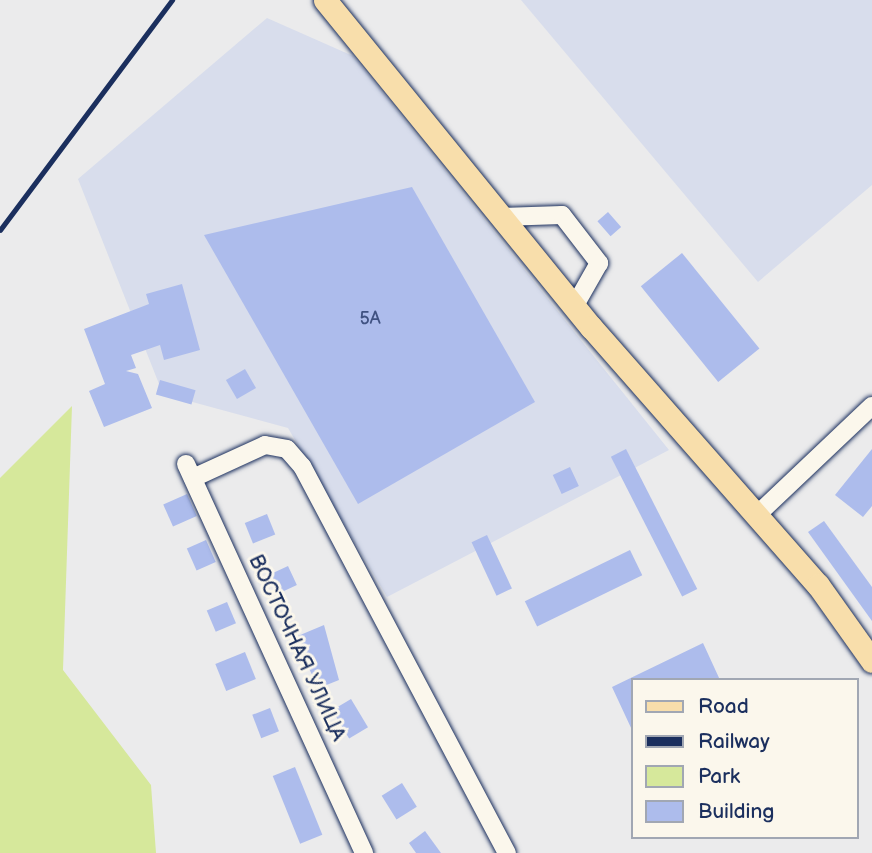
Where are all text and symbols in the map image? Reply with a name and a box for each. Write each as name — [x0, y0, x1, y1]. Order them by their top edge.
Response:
house number: 5А — [359, 308, 381, 330]
street label: ВОСТОЧНАЯ УЛИЦА — [243, 551, 351, 745]
legend — [630, 678, 858, 839]
text: Road — [698, 694, 749, 719]
text: Railway — [698, 729, 770, 754]
text: Park — [698, 764, 740, 789]
text: Building — [698, 799, 774, 824]

